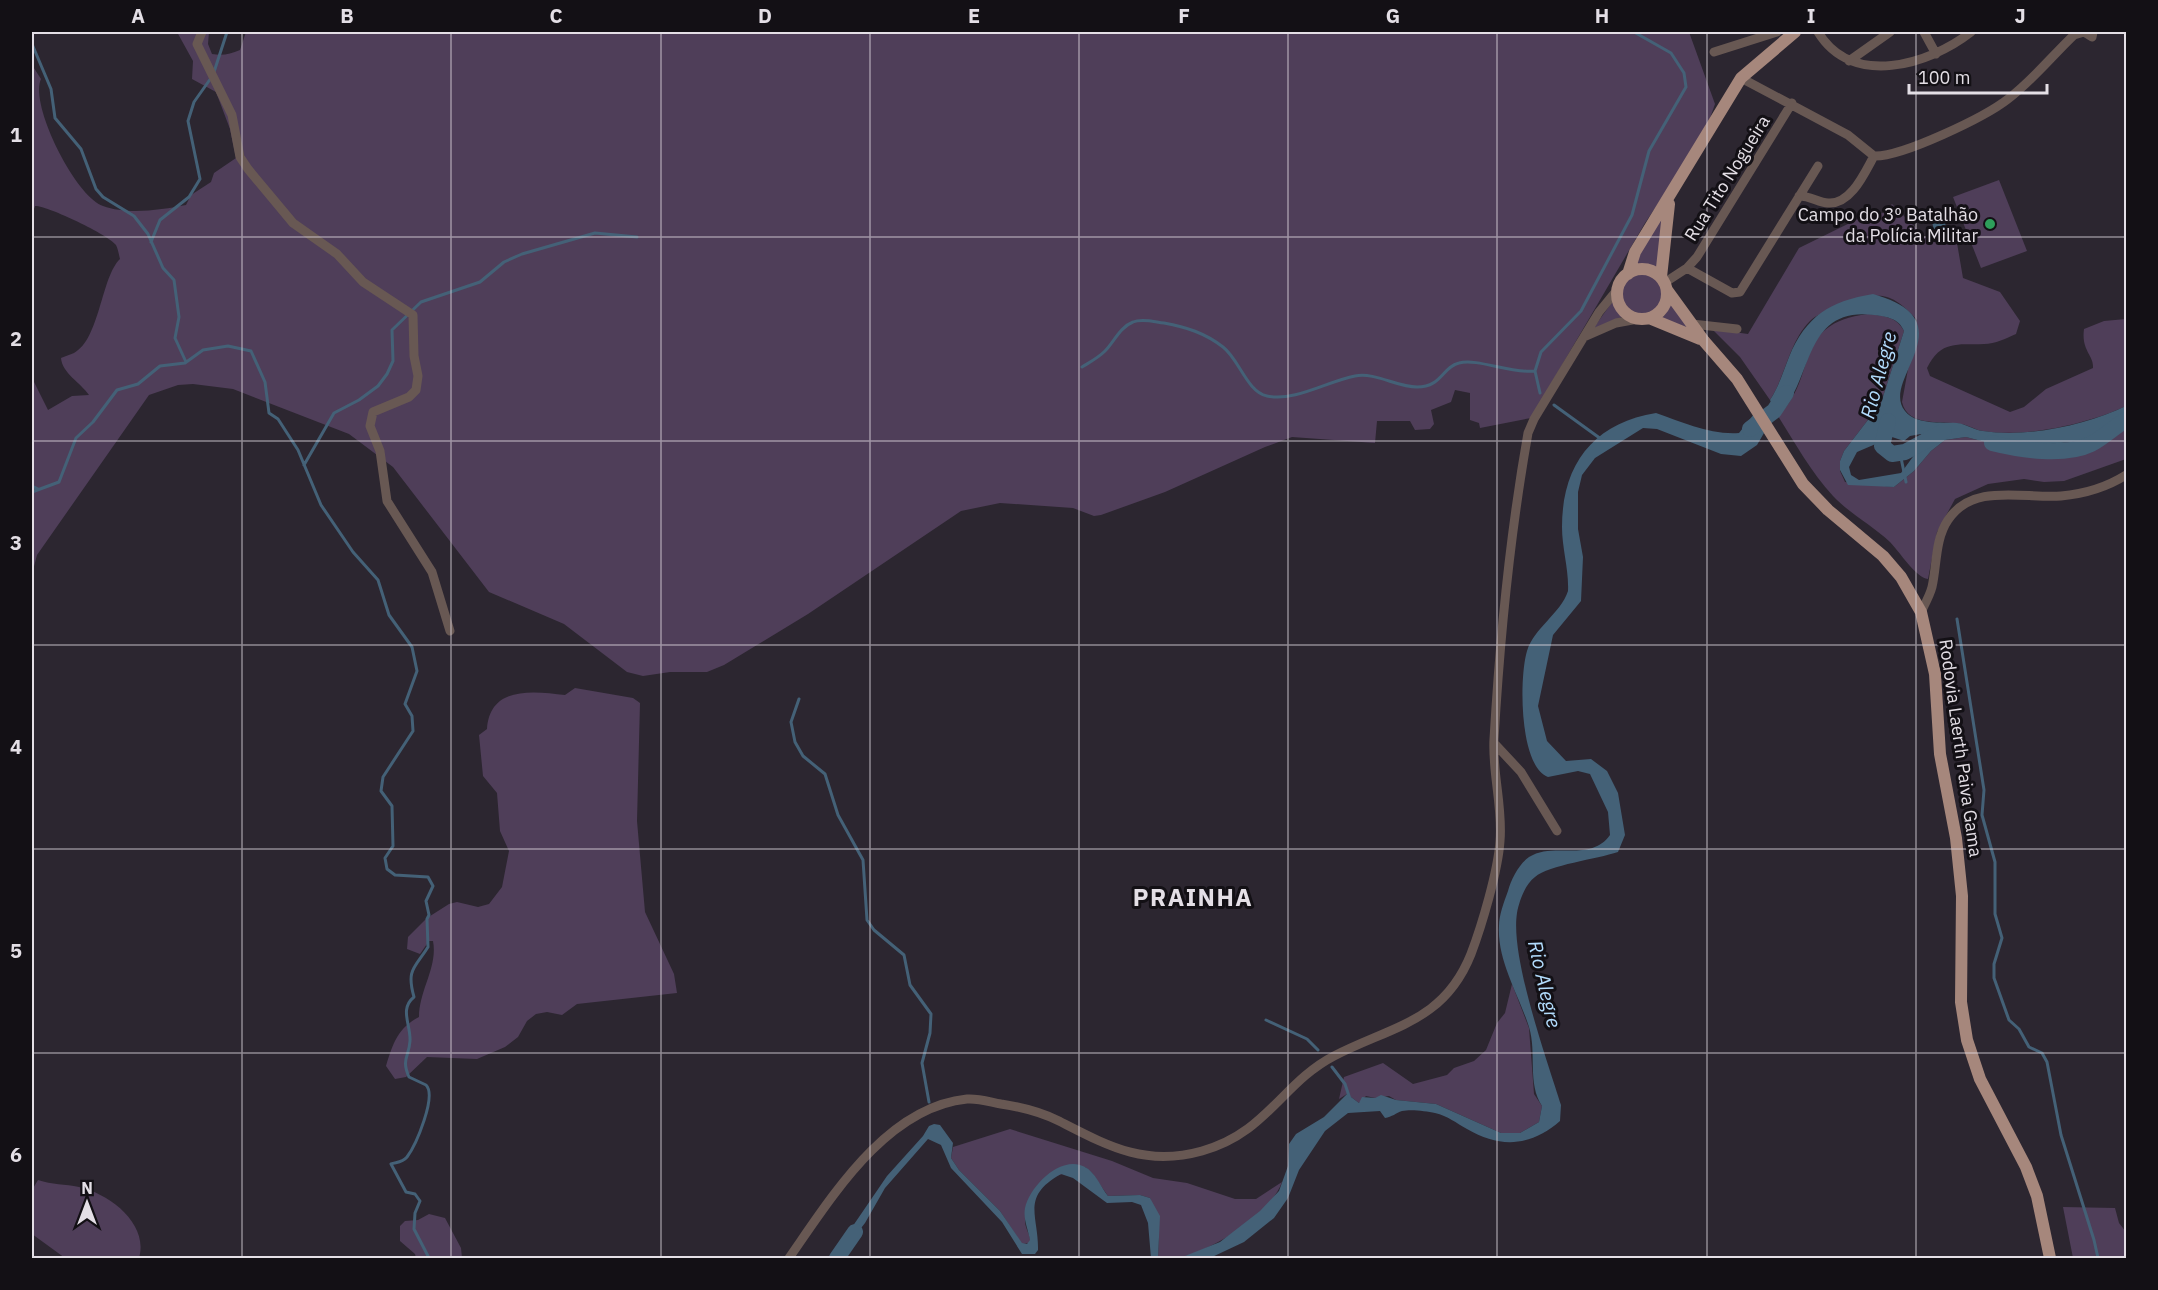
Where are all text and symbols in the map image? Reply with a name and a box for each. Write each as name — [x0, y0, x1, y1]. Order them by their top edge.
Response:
text: A — [131, 2, 145, 29]
text: B — [340, 2, 354, 29]
text: C — [549, 2, 563, 29]
text: D — [758, 2, 772, 29]
text: E — [968, 2, 980, 29]
text: F — [1178, 2, 1190, 29]
text: G — [1386, 2, 1400, 29]
text: H — [1595, 2, 1609, 29]
text: I — [1807, 2, 1815, 29]
text: J — [2014, 2, 2026, 29]
scale bar — [1909, 57, 2047, 95]
text: 100 m — [1918, 66, 1970, 89]
street label: Rua Tito Nogueira — [1679, 111, 1775, 245]
text: 1 — [10, 121, 22, 148]
place label: Campo do 3º Batalhão da Polícia Militar — [1798, 203, 1978, 247]
marker: Campo do 3º Batalhão da Polícia Militar — [1983, 217, 1997, 231]
text: 2 — [10, 325, 22, 352]
water label: Rio Alegre — [1853, 329, 1903, 421]
text: 3 — [10, 529, 22, 556]
street label: Rodovia Laerth Paiva Gama — [1934, 638, 1988, 859]
text: 4 — [10, 733, 22, 760]
district label: PRAINHA — [1133, 881, 1253, 913]
text: 5 — [10, 937, 22, 964]
water label: Rio Alegre — [1522, 938, 1568, 1030]
text: 6 — [10, 1141, 22, 1168]
north arrow — [57, 1173, 117, 1233]
text: N — [81, 1178, 93, 1198]

